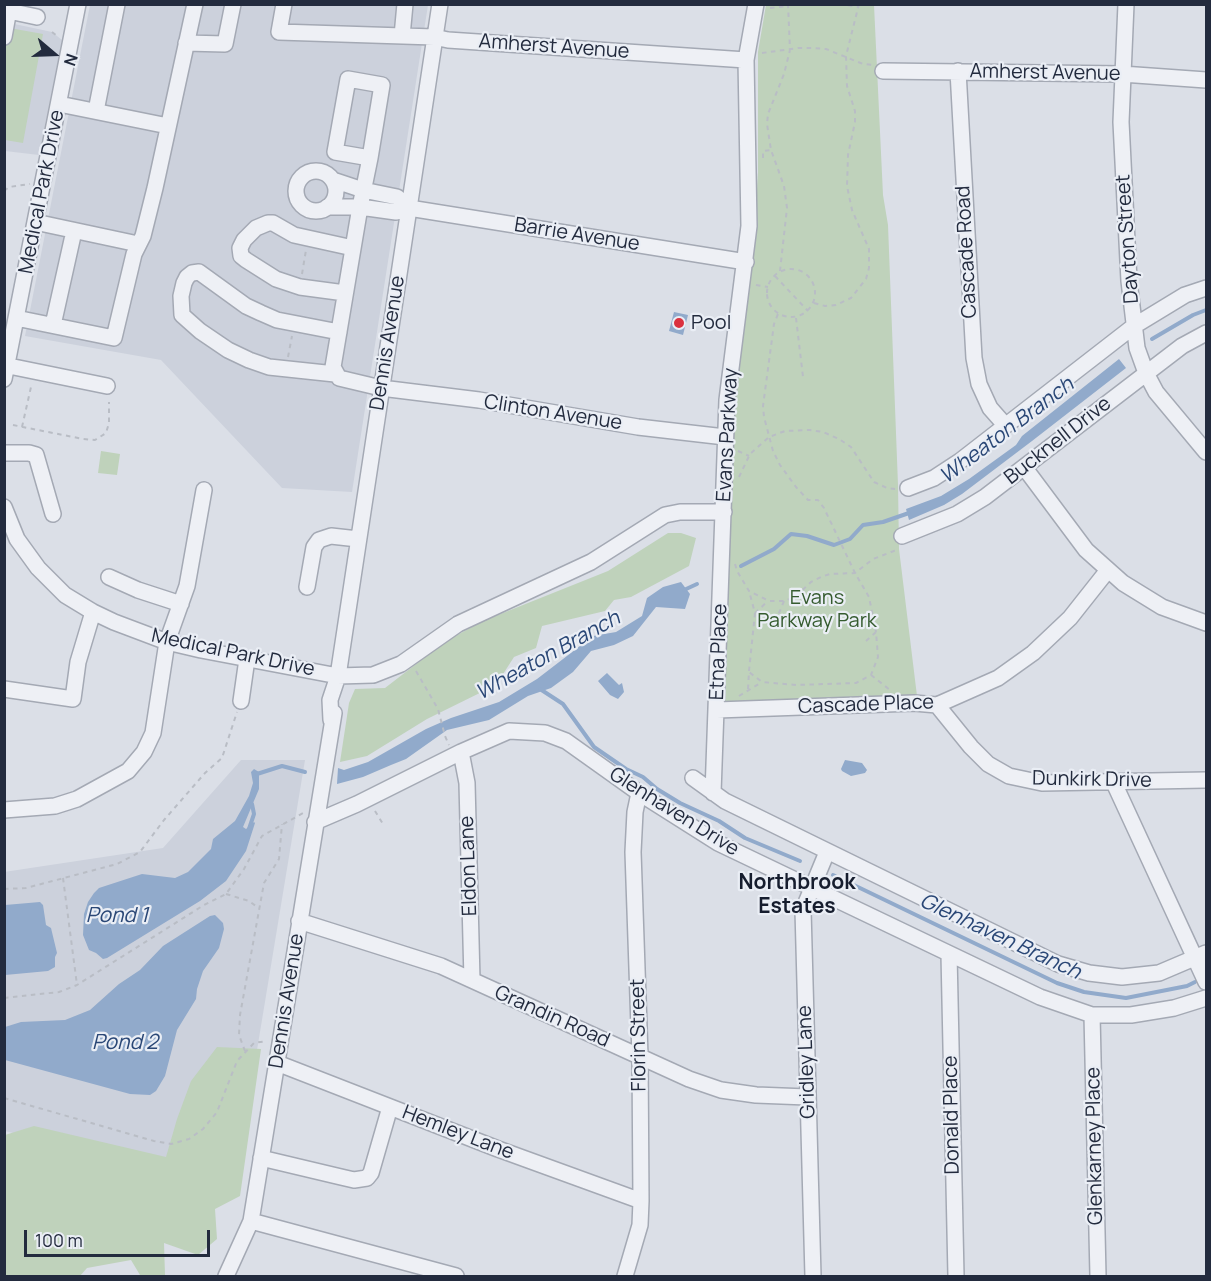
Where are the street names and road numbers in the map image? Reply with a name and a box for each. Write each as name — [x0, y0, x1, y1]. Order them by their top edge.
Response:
street label: Amherst Avenue — [478, 30, 630, 64]
street label: Amherst Avenue — [969, 60, 1121, 86]
street label: Medical Park Drive — [14, 108, 70, 276]
street label: Dayton Street — [1112, 174, 1144, 304]
street label: Cascade Road — [952, 185, 982, 319]
street label: Barrie Avenue — [513, 213, 641, 257]
street label: Dennis Avenue — [365, 274, 411, 412]
street label: Evans Parkway — [713, 367, 743, 503]
street label: Clinton Avenue — [482, 390, 624, 436]
street label: Bucknell Drive — [1000, 392, 1116, 490]
street label: Etna Place — [705, 603, 733, 701]
street label: Medical Park Drive — [149, 624, 317, 682]
street label: Cascade Place — [798, 691, 934, 719]
street label: Glenhaven Drive — [605, 762, 743, 862]
street label: Dunkirk Drive — [1032, 767, 1152, 793]
street label: Eldon Lane — [455, 815, 483, 917]
street label: Dennis Avenue — [264, 932, 310, 1070]
street label: Florin Street — [626, 978, 652, 1092]
street label: Grandin Road — [491, 981, 613, 1053]
street label: Gridley Lane — [793, 1005, 821, 1119]
street label: Donald Place — [939, 1055, 965, 1175]
street label: Glenkarney Place — [1082, 1067, 1108, 1225]
street label: Hemley Lane — [399, 1101, 517, 1165]

